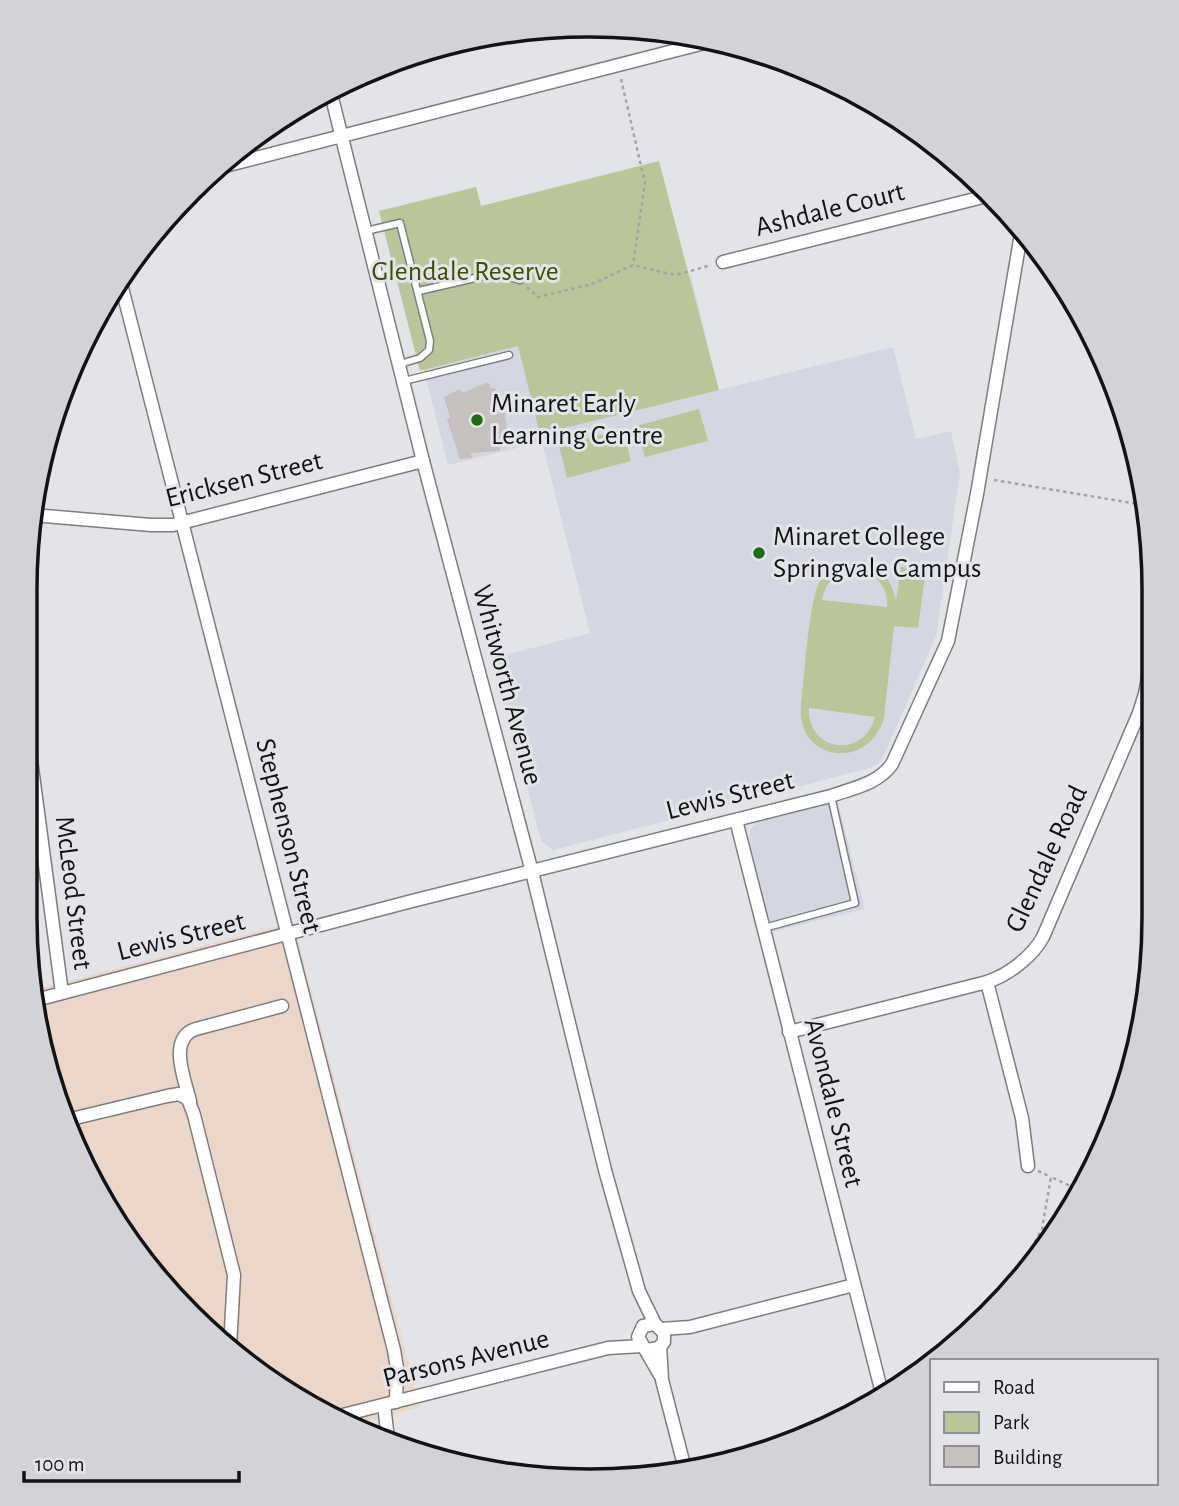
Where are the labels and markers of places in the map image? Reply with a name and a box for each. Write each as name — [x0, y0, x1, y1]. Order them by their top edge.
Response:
place label: Minaret Early Learning Centre — [491, 390, 663, 450]
marker: Minaret Early Learning Centre — [469, 412, 485, 428]
place label: Minaret College Springvale Campus — [773, 523, 981, 583]
marker: Minaret College Springvale Campus — [751, 545, 767, 561]

